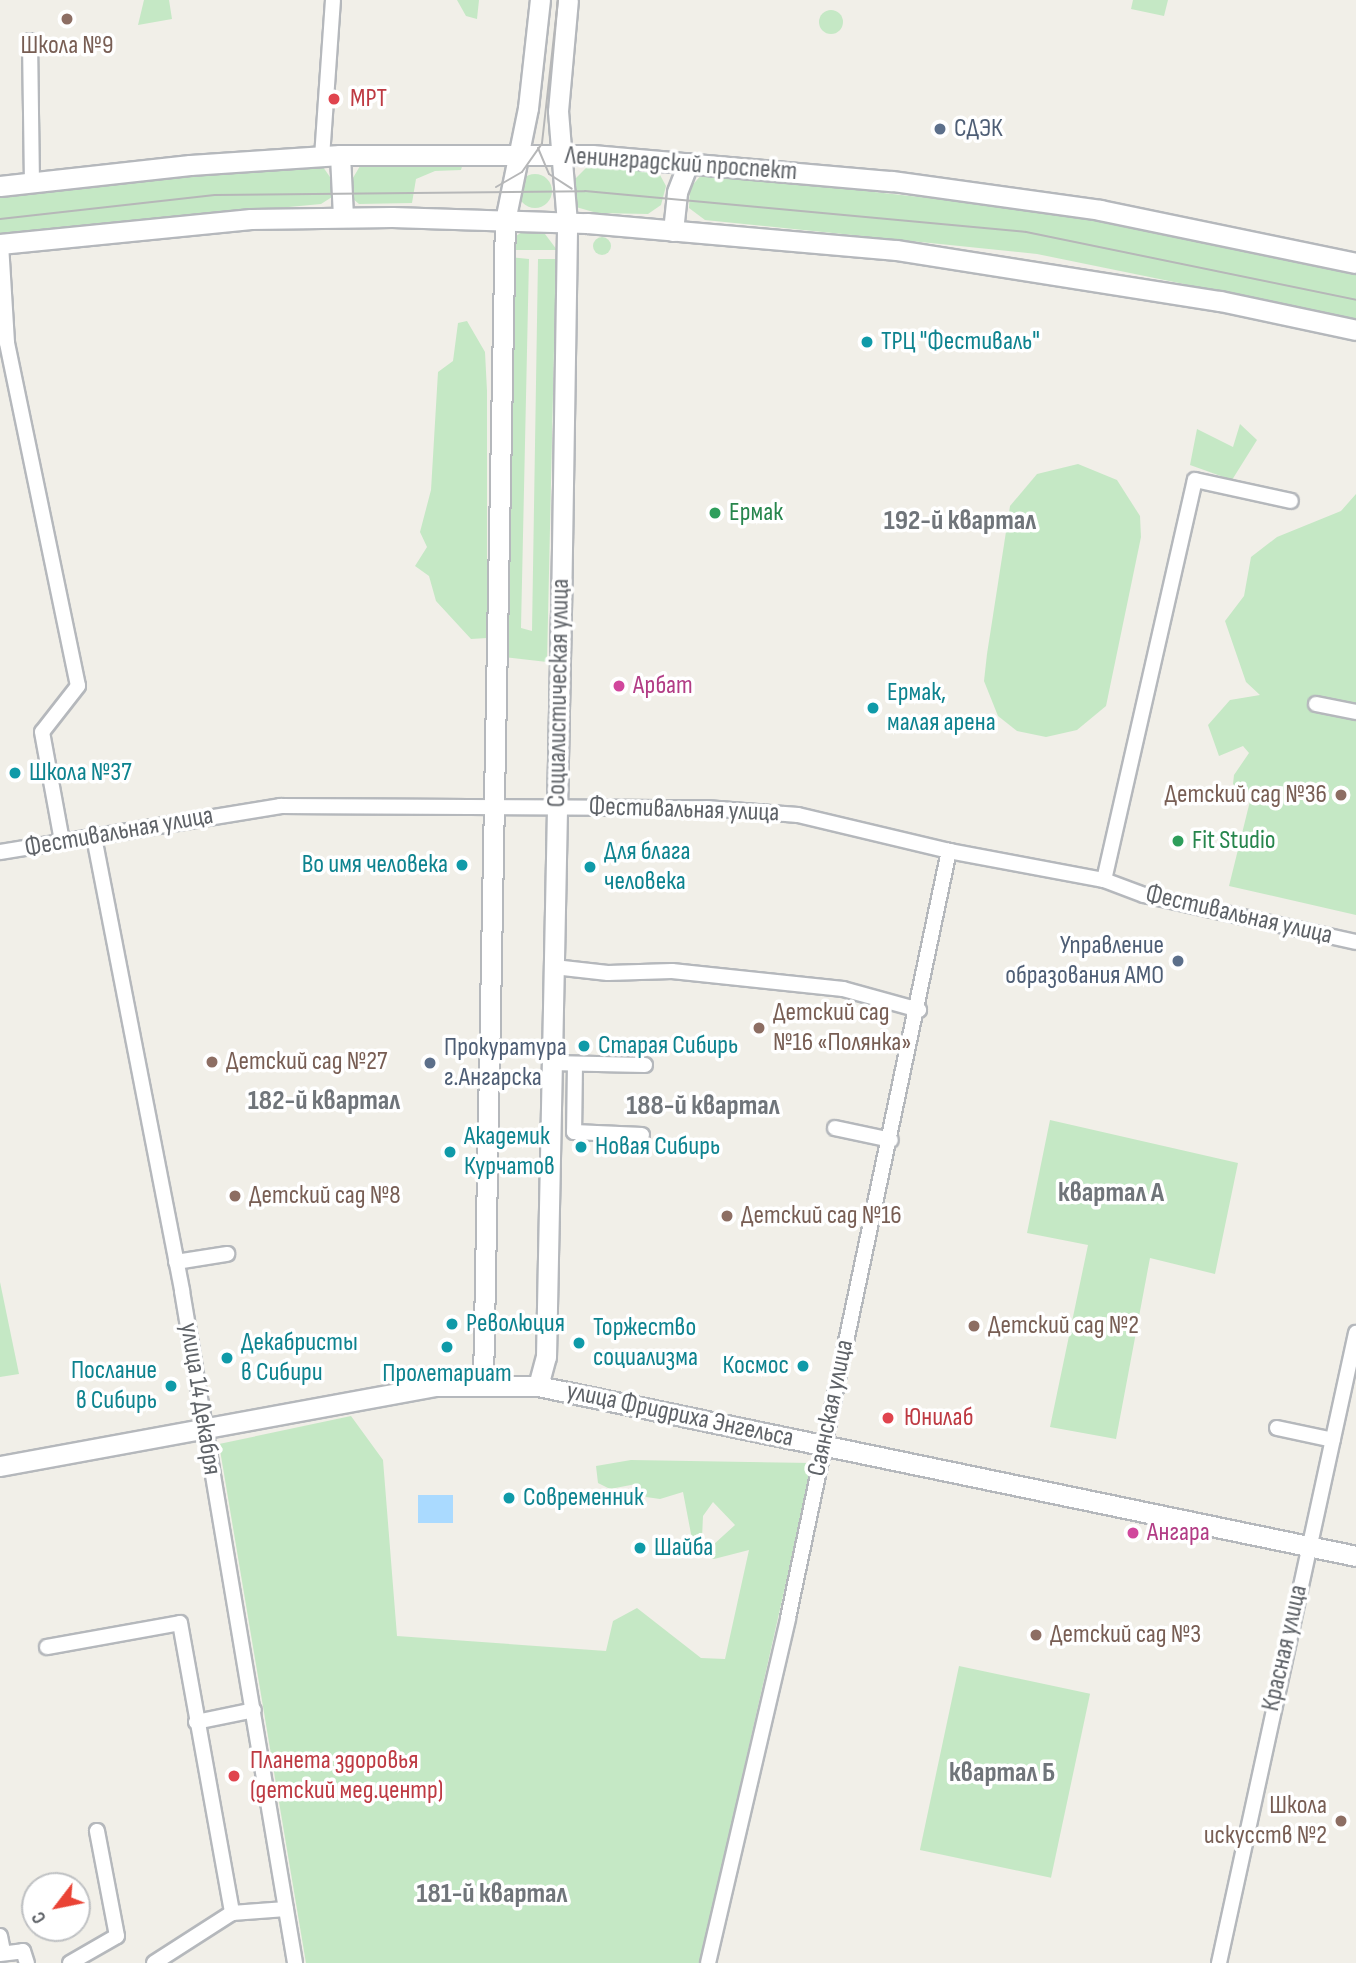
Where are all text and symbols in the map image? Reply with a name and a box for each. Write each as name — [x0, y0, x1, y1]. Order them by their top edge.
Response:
marker: Школа №9 — [59, 11, 75, 27]
place label: Школа №9 — [21, 30, 113, 62]
place label: МРТ — [350, 83, 387, 115]
marker: МРТ — [324, 89, 344, 109]
place label: СДЭК — [954, 113, 1003, 145]
marker: СДЭК — [932, 121, 948, 137]
street label: Ленинградский проспект — [564, 140, 798, 188]
place label: ТРЦ "Фестиваль" — [881, 326, 1040, 358]
marker: ТРЦ "Фестиваль" — [859, 334, 875, 350]
place label: Ермак — [729, 497, 783, 529]
district label: 192-й квартал — [884, 504, 1036, 538]
marker: Ермак — [707, 505, 723, 521]
street label: Социалистическая улица — [541, 578, 577, 808]
place label: Арбат — [633, 670, 693, 702]
place label: Ермак, малая арена — [887, 677, 996, 738]
marker: Арбат — [611, 678, 627, 694]
marker: Ермак, малая арена — [865, 700, 881, 716]
place label: Школа №37 — [29, 757, 132, 789]
marker: Школа №37 — [7, 765, 23, 781]
place label: Детский сад №36 — [1165, 779, 1327, 811]
marker: Детский сад №36 — [1333, 787, 1349, 803]
street label: Фестивальная улица — [588, 791, 780, 829]
street label: Фестивальная улица — [22, 800, 216, 864]
place label: Fit Studio — [1192, 825, 1276, 857]
marker: Fit Studio — [1170, 833, 1186, 849]
place label: Для блага человека — [604, 836, 691, 898]
place label: Во имя человека — [302, 849, 448, 881]
marker: Во имя человека — [454, 857, 470, 873]
marker: Для блага человека — [582, 859, 598, 875]
street label: Фестивальная улица — [1143, 878, 1335, 952]
place label: Управление образования АМО — [1005, 930, 1164, 992]
marker: Управление образования АМО — [1170, 953, 1186, 969]
place label: Детский сад №16 «Полянка» — [773, 997, 912, 1058]
marker: Детский сад №16 «Полянка» — [751, 1020, 767, 1036]
place label: Старая Сибирь — [598, 1030, 738, 1062]
place label: Прокуратура г.Ангарска — [444, 1032, 567, 1094]
marker: Старая Сибирь — [576, 1038, 592, 1054]
place label: Детский сад №27 — [226, 1046, 387, 1078]
marker: Детский сад №27 — [204, 1054, 220, 1070]
marker: Прокуратура г.Ангарска — [422, 1055, 438, 1071]
district label: 182-й квартал — [248, 1084, 400, 1118]
district label: 188-й квартал — [626, 1089, 780, 1123]
place label: Академик Курчатов — [464, 1121, 555, 1182]
place label: Новая Сибирь — [595, 1131, 720, 1163]
marker: Новая Сибирь — [573, 1139, 589, 1155]
marker: Академик Курчатов — [442, 1144, 458, 1160]
district label: квартал А — [1058, 1176, 1164, 1210]
place label: Детский сад №8 — [249, 1180, 401, 1212]
marker: Детский сад №8 — [227, 1188, 243, 1204]
place label: Детский сад №16 — [741, 1200, 902, 1232]
marker: Детский сад №16 — [719, 1208, 735, 1224]
place label: Революция — [466, 1308, 565, 1340]
place label: Детский сад №2 — [988, 1310, 1139, 1342]
place label: Торжество социализма — [593, 1312, 698, 1374]
marker: Революция — [444, 1316, 460, 1332]
marker: Детский сад №2 — [966, 1318, 982, 1334]
street label: улица 14 Декабря — [173, 1321, 227, 1477]
place label: Декабристы в Сибири — [241, 1327, 358, 1388]
marker: Торжество социализма — [571, 1335, 587, 1351]
street label: Саянская улица — [801, 1337, 861, 1479]
marker: Пролетариат — [439, 1339, 455, 1355]
marker: Декабристы в Сибири — [219, 1350, 235, 1366]
place label: Космос — [722, 1350, 789, 1382]
place label: Послание в Сибирь — [71, 1355, 157, 1416]
place label: Пролетариат — [382, 1358, 512, 1390]
marker: Космос — [795, 1358, 811, 1374]
street label: улица Фридриха Энгельса — [564, 1376, 796, 1454]
marker: Послание в Сибирь — [163, 1378, 179, 1394]
place label: Юнилаб — [904, 1402, 973, 1434]
marker: Юнилаб — [878, 1408, 898, 1428]
place label: Современник — [523, 1482, 644, 1514]
marker: Современник — [501, 1490, 517, 1506]
place label: Ангара — [1147, 1517, 1210, 1549]
marker: Ангара — [1125, 1525, 1141, 1541]
place label: Шайба — [654, 1532, 713, 1564]
marker: Шайба — [632, 1540, 648, 1556]
street label: Красная улица — [1255, 1582, 1315, 1714]
place label: Детский сад №3 — [1050, 1619, 1201, 1651]
marker: Детский сад №3 — [1028, 1627, 1044, 1643]
place label: Планета здоровья (детский мед.центр) — [250, 1745, 443, 1806]
district label: квартал Б — [949, 1756, 1055, 1790]
marker: Планета здоровья (детский мед.центр) — [224, 1766, 244, 1786]
place label: Школа искусств №2 — [1204, 1790, 1327, 1852]
marker: Школа искусств №2 — [1333, 1813, 1349, 1829]
north arrow — [21, 1872, 91, 1942]
district label: 181-й квартал — [416, 1877, 568, 1911]
text: С — [27, 1907, 52, 1928]

